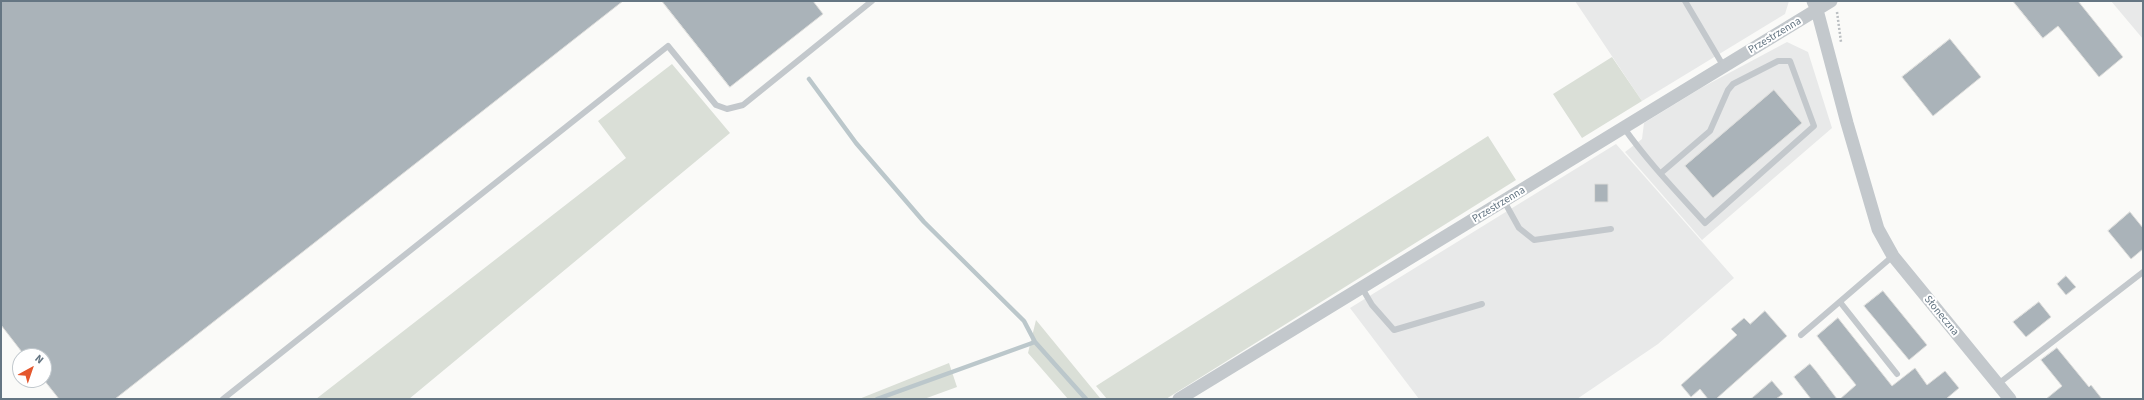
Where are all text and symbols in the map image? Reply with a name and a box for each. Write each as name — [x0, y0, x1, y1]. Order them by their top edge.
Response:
street label: Przestrzenna — [1746, 15, 1804, 57]
street label: Przestrzenna — [1470, 184, 1528, 226]
street label: Słoneczna — [1921, 293, 1961, 339]
north arrow — [12, 348, 52, 388]
text: N — [32, 351, 47, 367]

